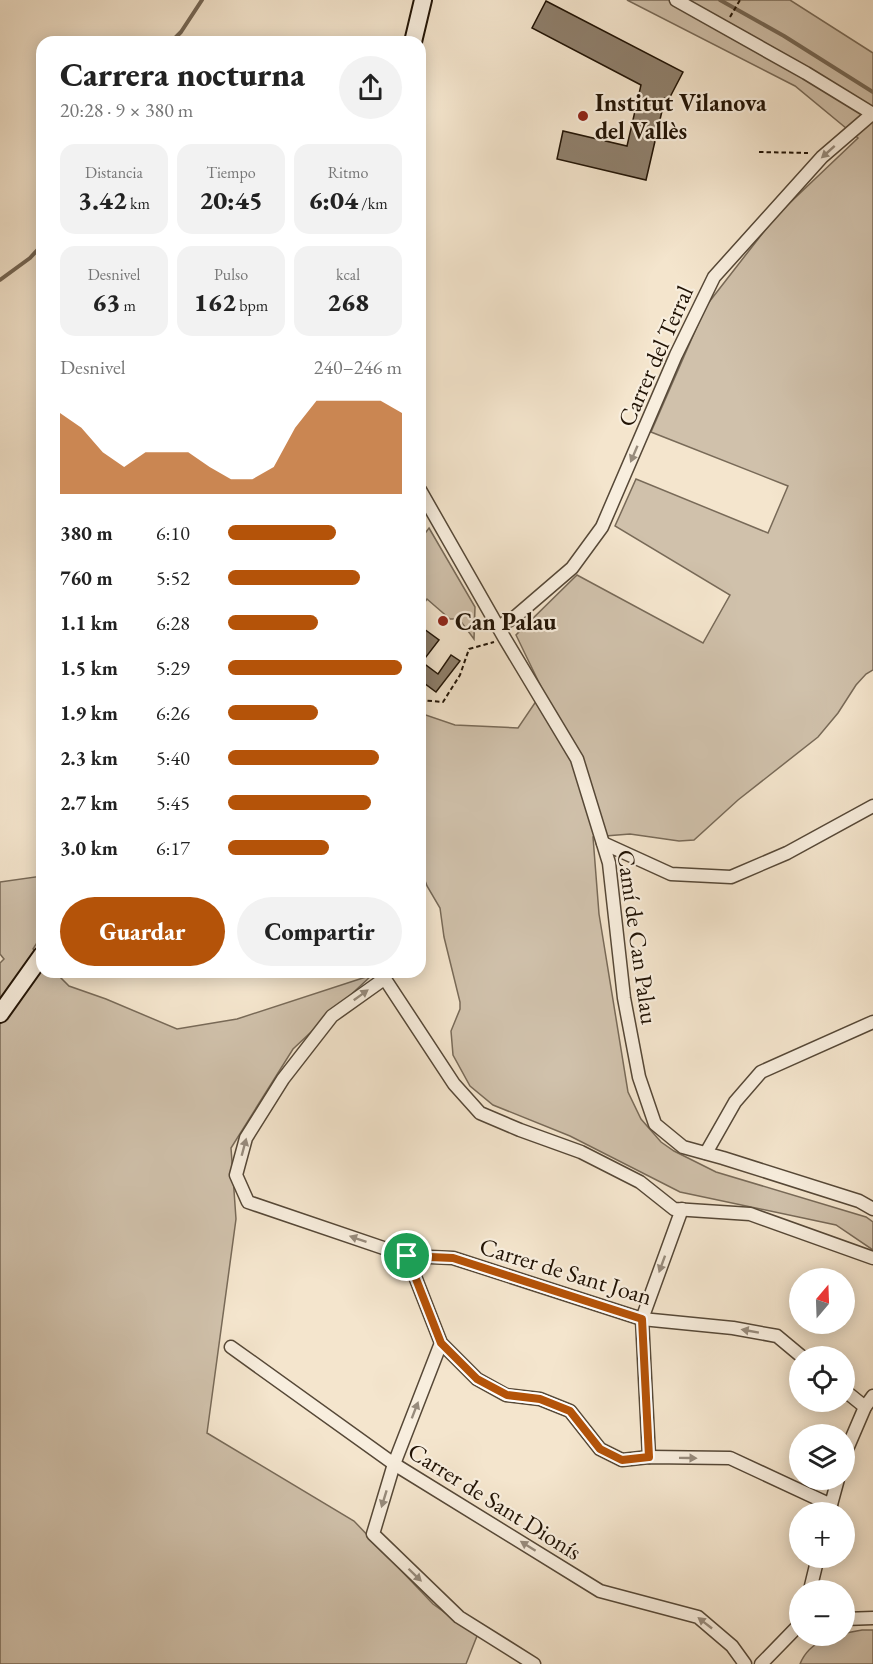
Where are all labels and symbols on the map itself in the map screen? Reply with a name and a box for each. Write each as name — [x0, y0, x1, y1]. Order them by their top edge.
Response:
place label: Institut Vilanova del Vallès — [595, 87, 767, 146]
marker: Institut Vilanova del Vallès — [576, 109, 590, 123]
one-way arrow — [821, 145, 836, 158]
street label: Carrer del Terral — [610, 280, 700, 431]
one-way arrow — [630, 445, 639, 462]
place label: Can Palau — [455, 606, 557, 637]
marker: Can Palau — [436, 614, 450, 628]
street label: Camí de Can Palau — [610, 848, 666, 1027]
one-way arrow — [353, 989, 369, 1001]
one-way arrow — [240, 1138, 249, 1156]
pin — [381, 1230, 432, 1281]
street label: Carrer de Sant Joan — [476, 1230, 656, 1312]
one-way arrow — [349, 1234, 367, 1244]
one-way arrow — [657, 1255, 667, 1273]
north arrow — [789, 1268, 855, 1334]
one-way arrow — [741, 1326, 760, 1335]
one-way arrow — [411, 1400, 421, 1418]
street label: Carrer de Sant Dionís — [402, 1435, 588, 1567]
one-way arrow — [679, 1453, 698, 1463]
one-way arrow — [378, 1490, 388, 1508]
one-way arrow — [520, 1541, 536, 1552]
one-way arrow — [407, 1568, 422, 1582]
one-way arrow — [697, 1617, 713, 1629]

